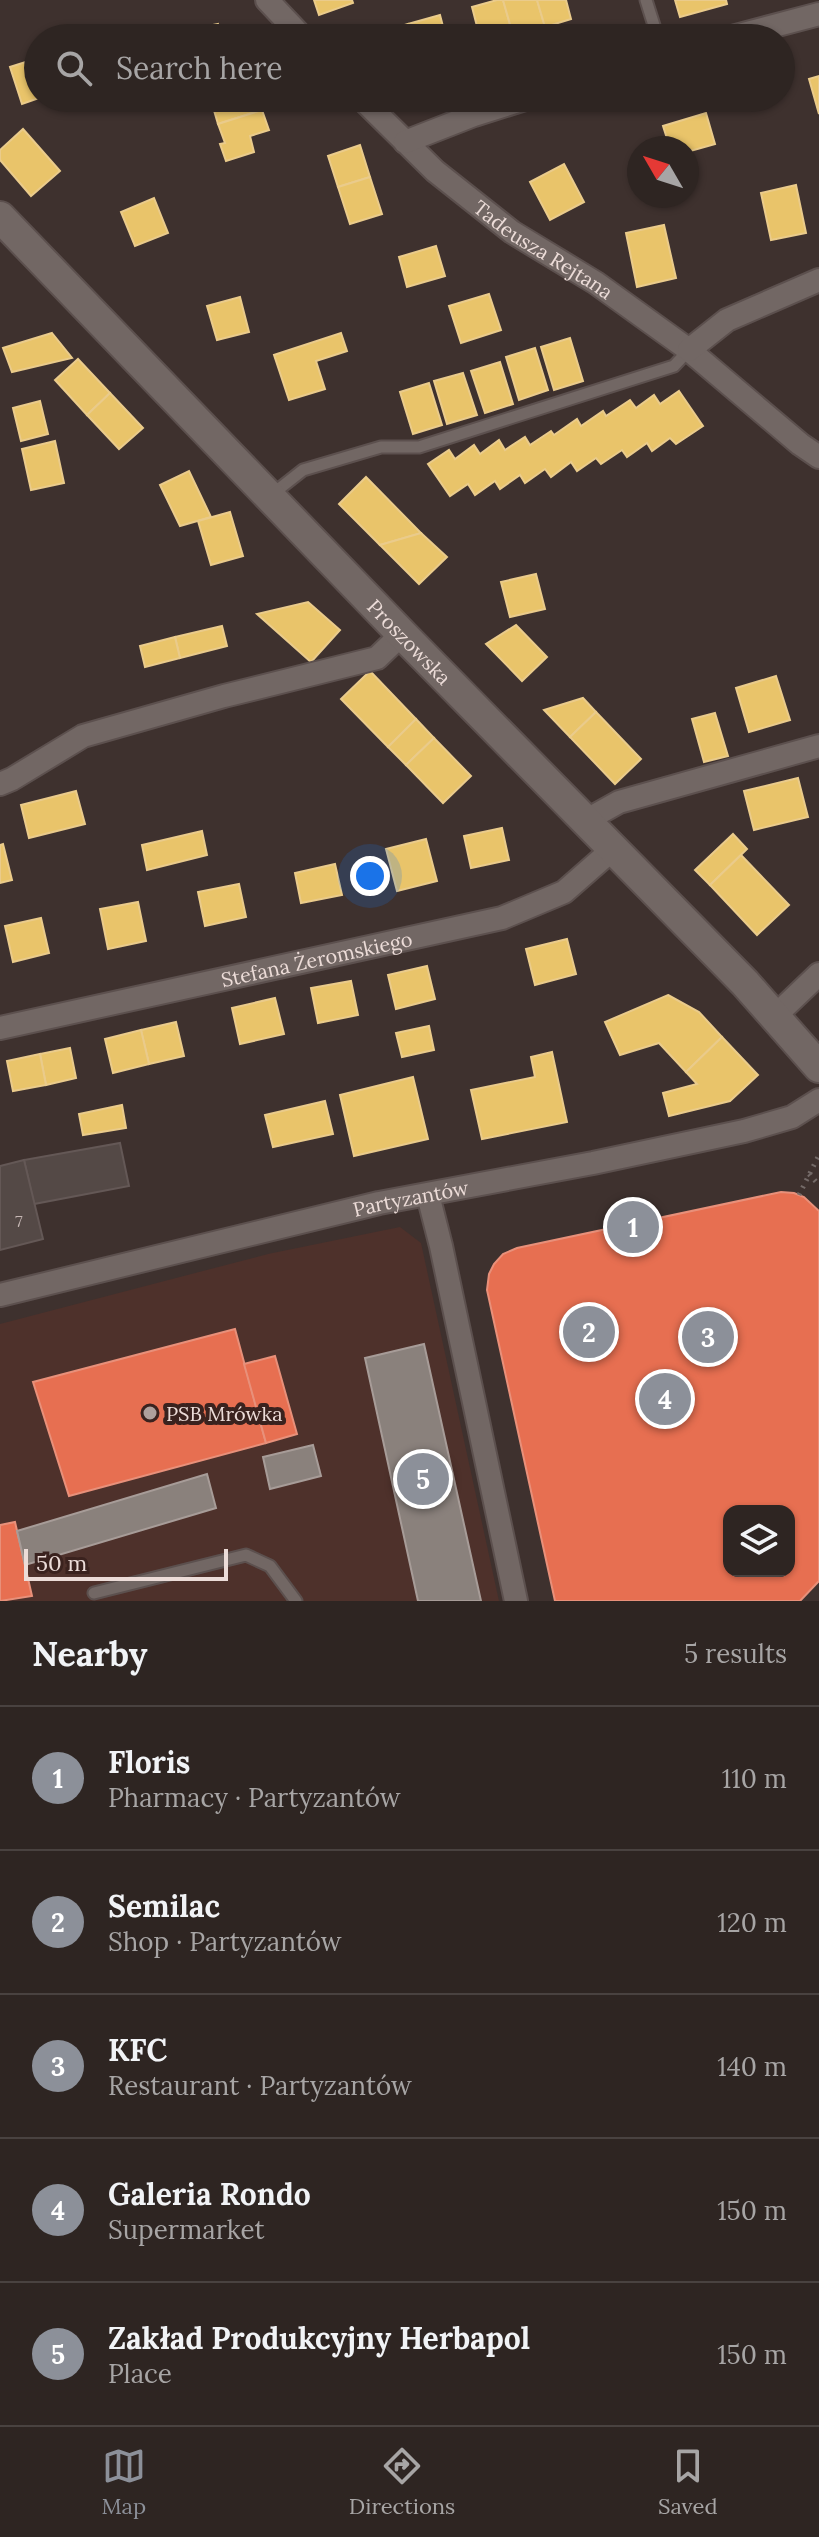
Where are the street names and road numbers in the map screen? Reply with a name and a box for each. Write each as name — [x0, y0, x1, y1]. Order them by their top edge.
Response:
street label: Tadeusza Rejtana — [469, 194, 618, 304]
street label: Proszowska — [362, 594, 457, 690]
street label: Stefana Żeromskiego — [219, 926, 414, 992]
street label: Partyzantów — [350, 1174, 470, 1221]

